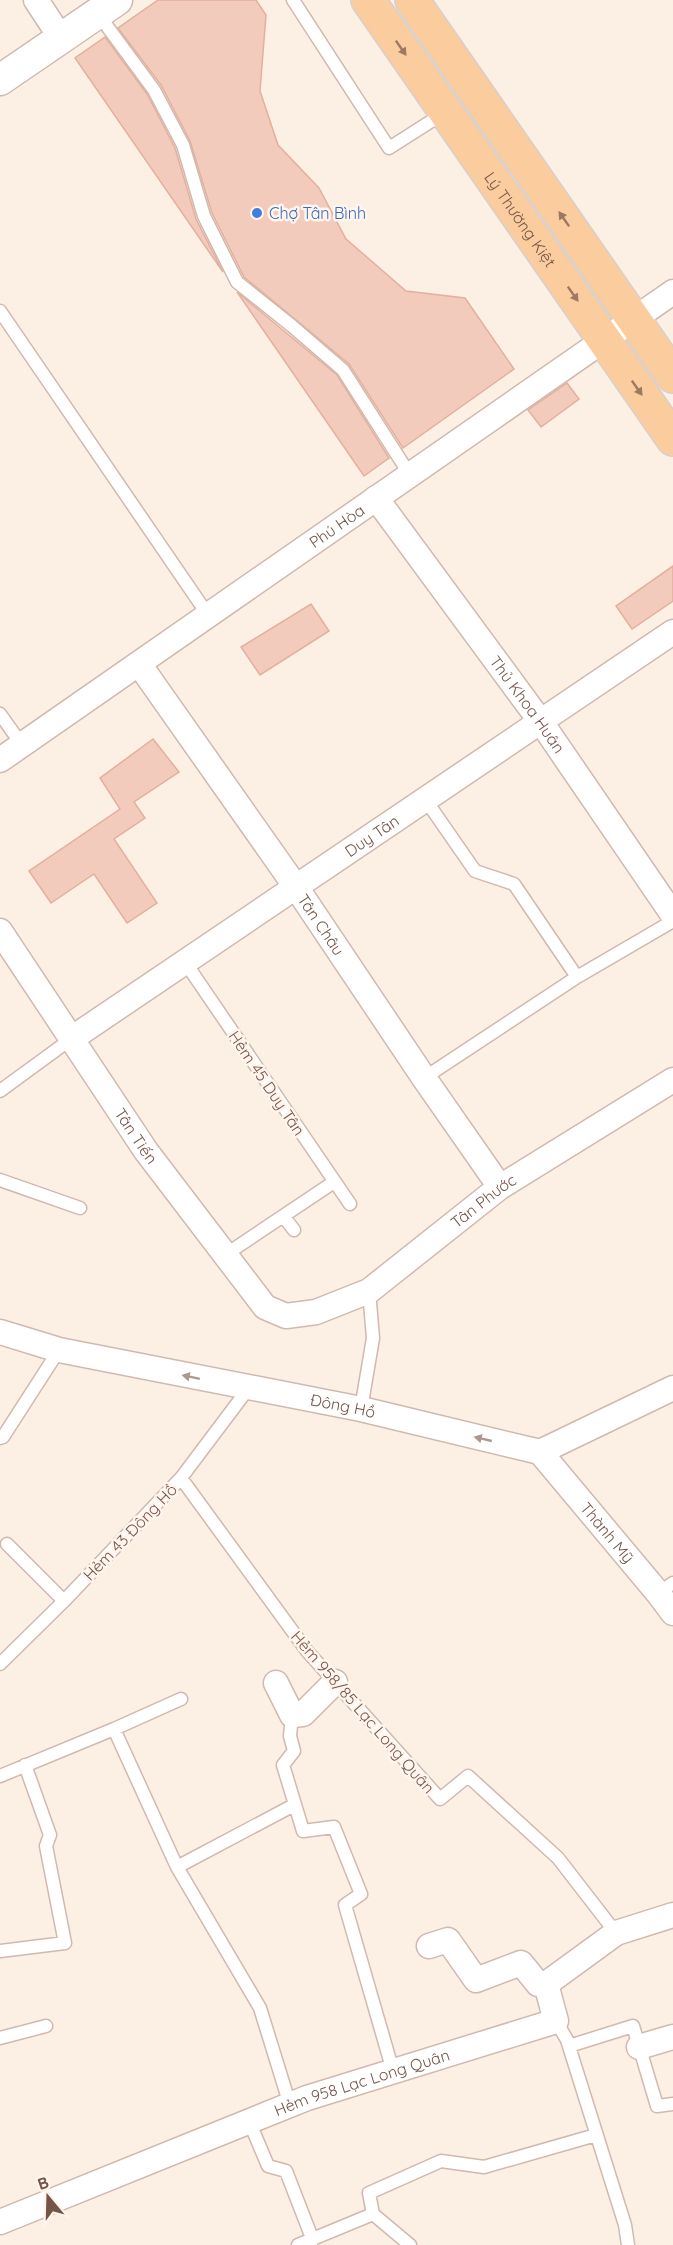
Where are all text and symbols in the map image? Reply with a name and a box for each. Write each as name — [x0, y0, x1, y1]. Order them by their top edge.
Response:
one-way arrow — [395, 40, 406, 56]
street label: Lý Thường Kiệt — [480, 168, 560, 271]
place label: Chợ Tân Bình — [269, 203, 366, 223]
marker: Chợ Tân Bình — [250, 206, 264, 220]
one-way arrow — [558, 212, 570, 228]
one-way arrow — [567, 286, 579, 302]
one-way arrow — [631, 379, 643, 395]
street label: Phú Hòa — [305, 500, 368, 552]
street label: Thủ Khoa Huân — [486, 652, 569, 757]
street label: Duy Tân — [341, 810, 403, 861]
street label: Tân Châu — [294, 890, 349, 959]
street label: Hẻm 45 Duy Tân — [225, 1027, 309, 1139]
street label: Tân Tiến — [110, 1104, 162, 1168]
street label: Tân Phước — [447, 1170, 520, 1232]
one-way arrow — [181, 1372, 200, 1381]
street label: Đông Hồ — [309, 1389, 378, 1422]
one-way arrow — [474, 1433, 492, 1443]
street label: Hẻm 43 Đông Hồ — [79, 1479, 181, 1585]
street label: Thành Mỹ — [576, 1498, 639, 1567]
street label: Hẻm 958/85 Lạc Long Quân — [287, 1627, 439, 1797]
street label: Hẻm 958 Lạc Long Quân — [271, 2045, 452, 2120]
north arrow — [18, 2167, 78, 2227]
text: B — [35, 2172, 51, 2194]

